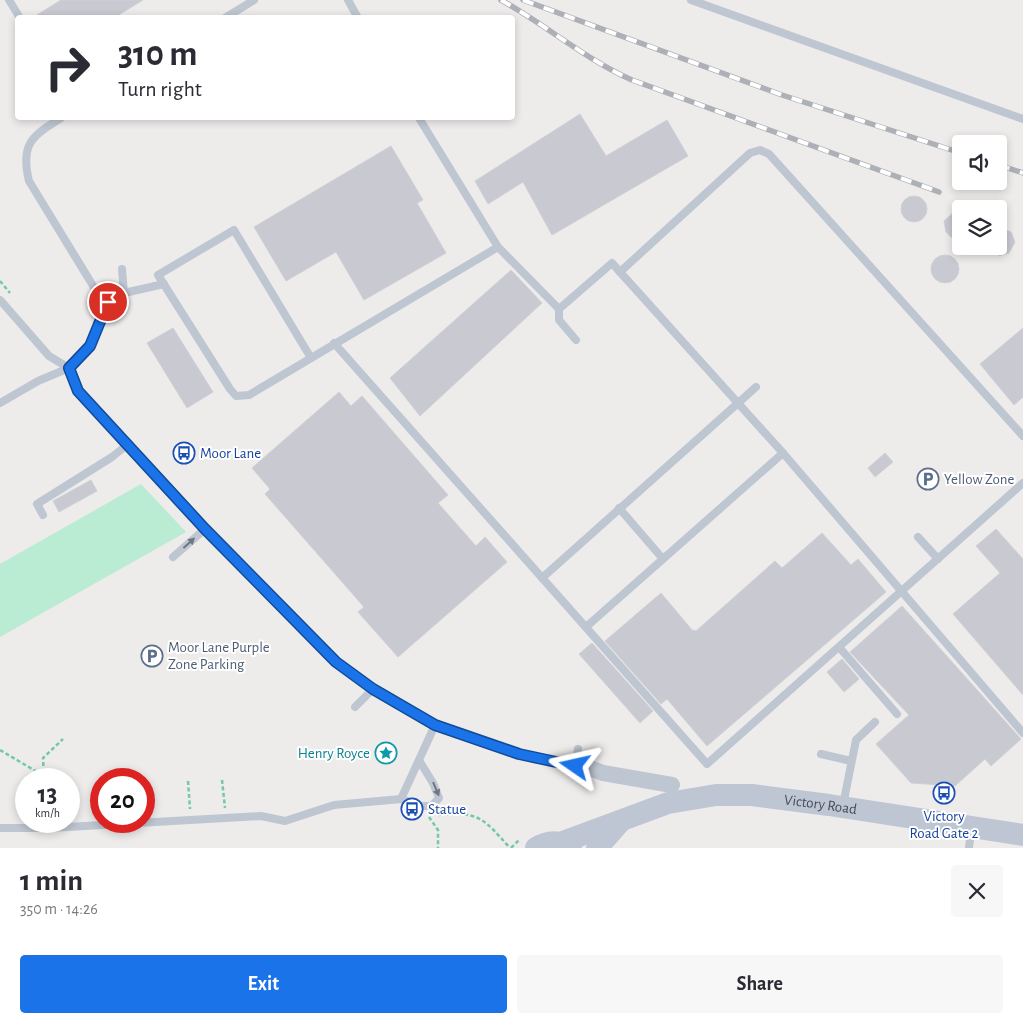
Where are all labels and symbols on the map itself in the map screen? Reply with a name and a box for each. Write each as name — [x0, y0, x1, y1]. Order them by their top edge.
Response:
pin — [87, 281, 129, 323]
bus stop icon: Moor Lane — [172, 441, 196, 465]
place label: Moor Lane — [200, 446, 261, 461]
parking icon: Yellow Zone — [916, 467, 940, 491]
place label: Yellow Zone — [944, 472, 1014, 487]
one-way arrow — [183, 537, 195, 549]
place label: Moor Lane Purple Zone Parking — [168, 640, 270, 672]
parking icon: Moor Lane Purple Zone Parking — [140, 644, 164, 668]
position arrow — [548, 739, 600, 791]
place icon: Henry Royce — [374, 741, 398, 765]
place label: Henry Royce — [298, 746, 370, 761]
speed limit sign: 20 — [90, 768, 155, 833]
bus stop icon: Victory Road Gate 2 — [932, 781, 956, 805]
one-way arrow — [432, 782, 440, 796]
street label: Victory Road — [783, 792, 858, 817]
bus stop icon: Statue — [400, 797, 424, 821]
place label: Statue — [428, 802, 466, 817]
place label: Victory Road Gate 2 — [910, 809, 979, 841]

